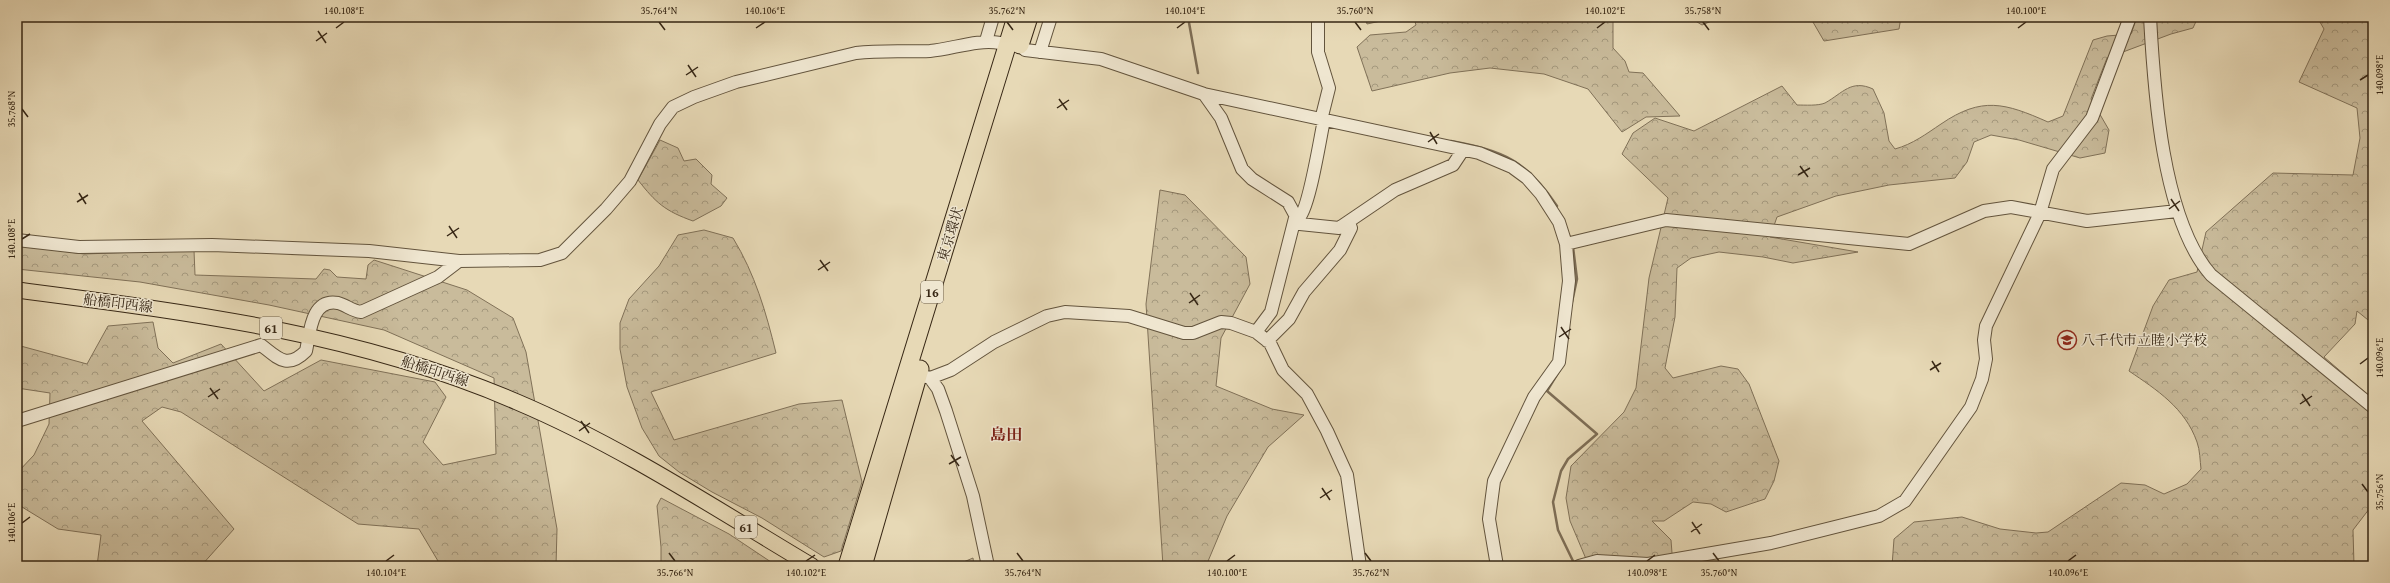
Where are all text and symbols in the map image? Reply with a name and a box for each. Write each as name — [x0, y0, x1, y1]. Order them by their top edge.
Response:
text: 140.108°E — [324, 3, 364, 18]
text: 35.764°N — [641, 3, 678, 18]
text: 140.106°E — [745, 3, 785, 18]
text: 35.762°N — [989, 3, 1026, 18]
text: 140.104°E — [1165, 3, 1205, 18]
text: 35.760°N — [1337, 3, 1374, 18]
text: 140.102°E — [1585, 3, 1625, 18]
text: 35.758°N — [1685, 3, 1722, 18]
text: 140.100°E — [2006, 3, 2046, 18]
text: 140.098°E — [2372, 55, 2387, 95]
text: 35.768°N — [4, 90, 19, 127]
street label: 東京環状 — [932, 204, 968, 264]
text: 140.108°E — [4, 219, 19, 259]
road number: 16 — [921, 281, 943, 303]
street label: 船橋印西線 — [82, 289, 154, 317]
road number: 61 — [260, 317, 282, 339]
school or university icon: 八千代市立睦小学校 — [2056, 329, 2078, 351]
place label: 八千代市立睦小学校 — [2081, 330, 2207, 350]
text: 140.096°E — [2372, 338, 2387, 378]
street label: 船橋印西線 — [399, 351, 471, 391]
district label: 島田 — [990, 422, 1022, 446]
text: 35.756°N — [2372, 473, 2387, 510]
text: 140.106°E — [4, 503, 19, 543]
road number: 61 — [735, 516, 757, 538]
text: 140.104°E — [366, 565, 406, 580]
text: 35.766°N — [657, 565, 694, 580]
text: 140.102°E — [786, 565, 826, 580]
text: 35.764°N — [1005, 565, 1042, 580]
text: 140.100°E — [1207, 565, 1247, 580]
text: 35.762°N — [1353, 565, 1390, 580]
text: 140.098°E — [1627, 565, 1667, 580]
text: 35.760°N — [1701, 565, 1738, 580]
text: 140.096°E — [2048, 565, 2088, 580]

